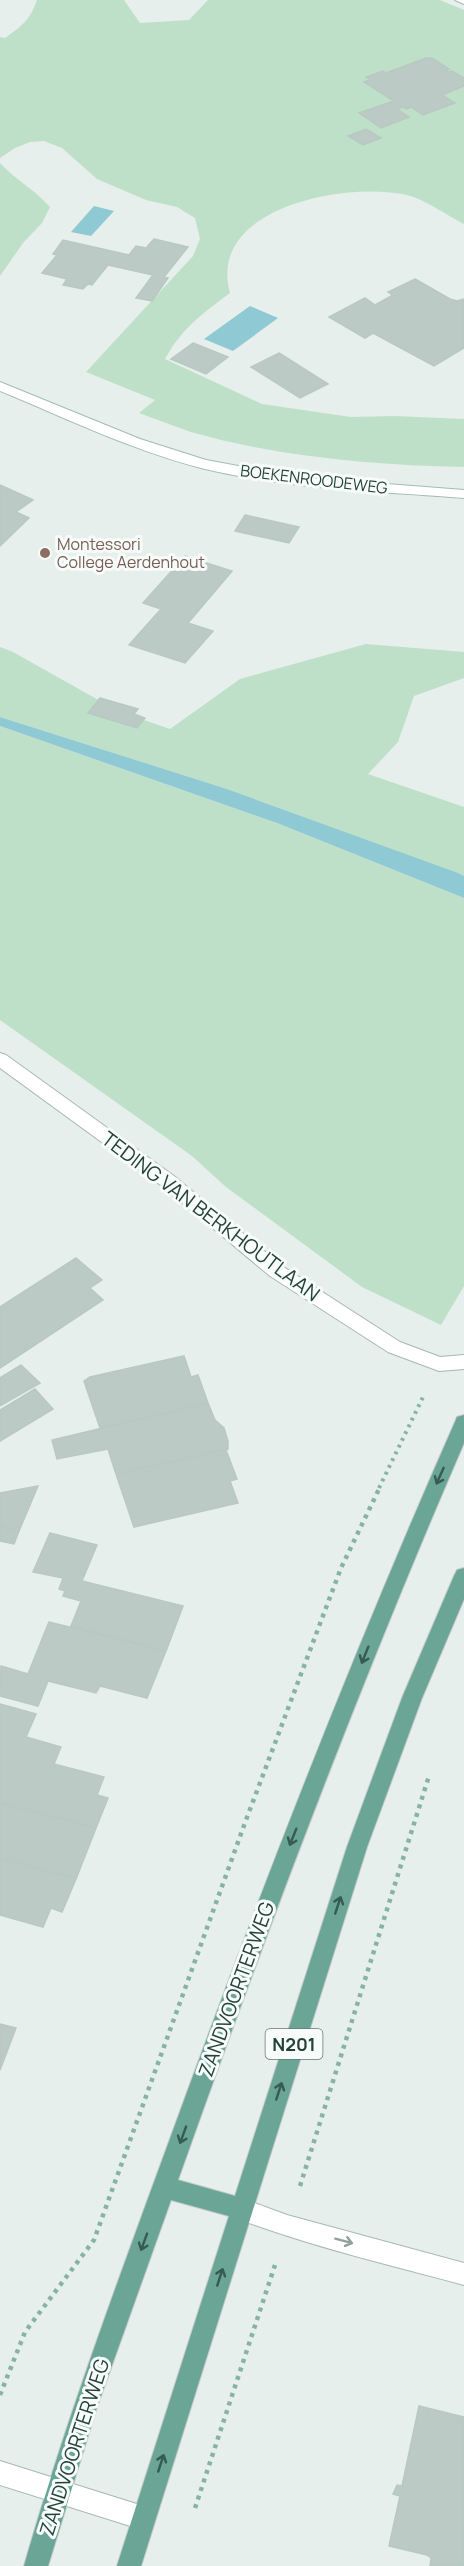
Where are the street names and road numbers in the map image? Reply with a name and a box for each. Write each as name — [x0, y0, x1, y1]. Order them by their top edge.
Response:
street label: BOEKENROODEWEG — [239, 459, 389, 499]
street label: TEDING VAN BERKHOUTLAAN — [96, 1125, 326, 1307]
street label: ZANDVOORTERWEG — [192, 1898, 280, 2080]
road number: N201 — [266, 2029, 322, 2059]
street label: ZANDVOORTERWEG — [33, 2355, 115, 2539]

